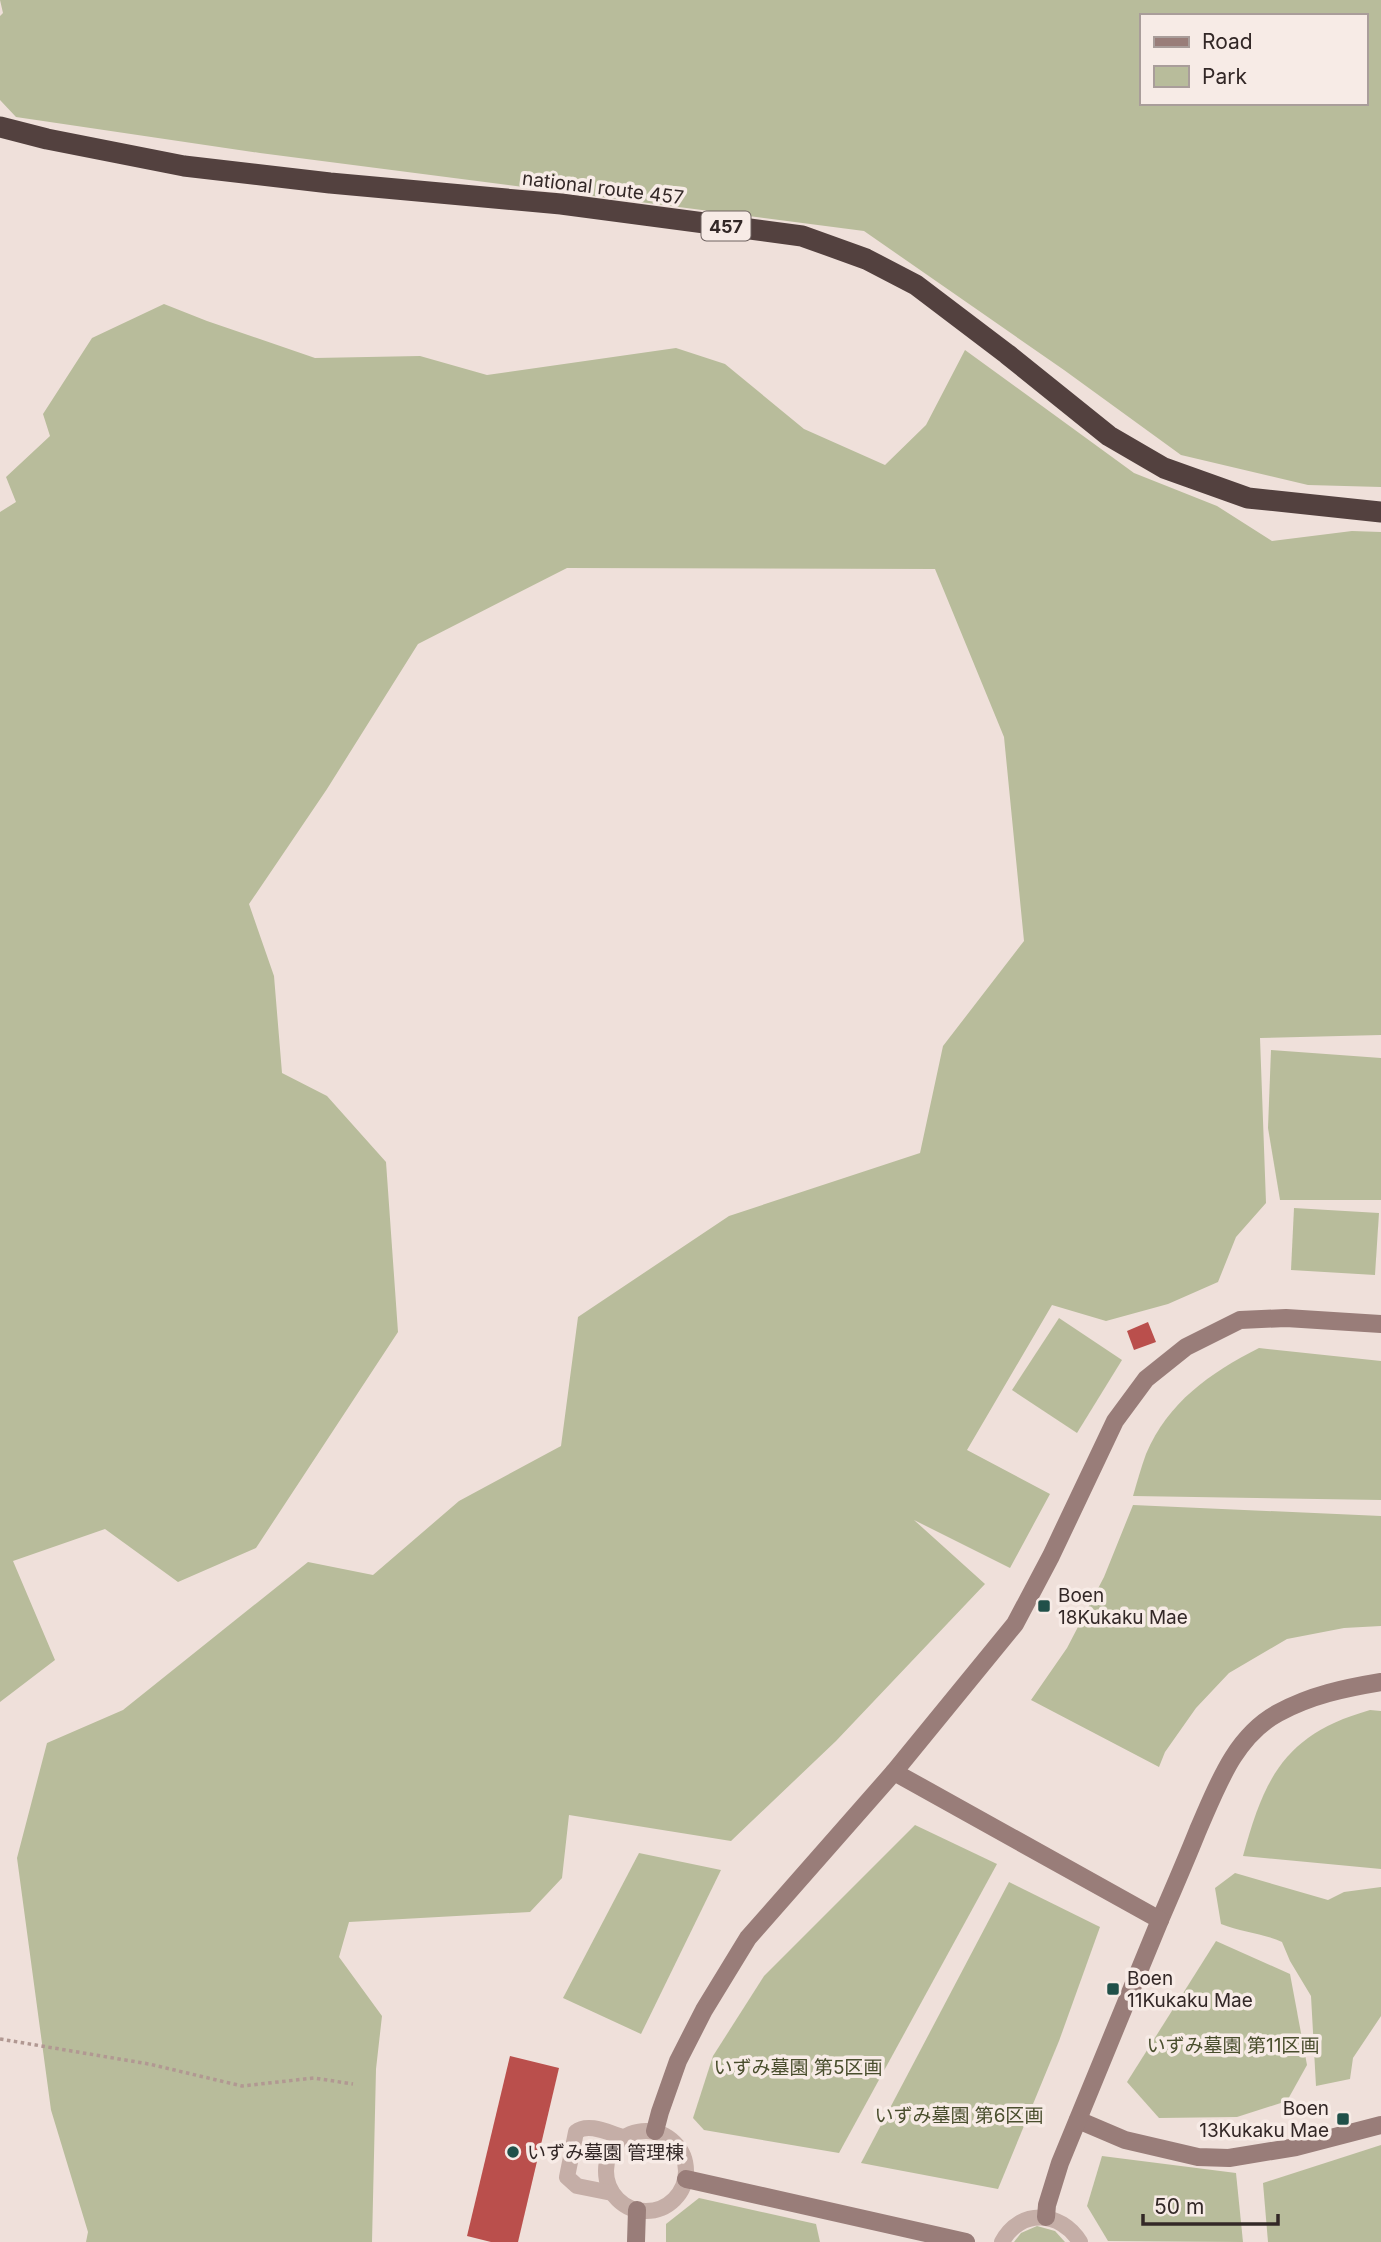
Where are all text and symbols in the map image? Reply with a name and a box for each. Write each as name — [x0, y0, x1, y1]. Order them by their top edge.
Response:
legend — [1140, 14, 1367, 105]
text: Road — [1202, 29, 1253, 54]
text: Park — [1202, 64, 1247, 89]
street label: national route 457 — [521, 167, 685, 209]
road number: 457 — [702, 211, 750, 240]
place label: Boen 18Kukaku Mae — [1058, 1584, 1188, 1629]
marker: Boen 18Kukaku Mae — [1036, 1598, 1052, 1614]
place label: Boen 11Kukaku Mae — [1127, 1967, 1253, 2012]
marker: Boen 11Kukaku Mae — [1105, 1981, 1121, 1997]
park label: いずみ墓園 第11区画 — [1147, 2034, 1319, 2057]
park label: いずみ墓園 第5区画 — [714, 2056, 882, 2079]
place label: Boen 13Kukaku Mae — [1199, 2097, 1329, 2142]
park label: いずみ墓園 第6区画 — [874, 2104, 1044, 2127]
marker: Boen 13Kukaku Mae — [1335, 2111, 1351, 2127]
place label: いずみ墓園 管理棟 — [527, 2141, 684, 2164]
marker: いずみ墓園 管理棟 — [505, 2144, 521, 2160]
scale bar — [1143, 2182, 1278, 2226]
text: 50 m — [1154, 2194, 1204, 2219]

